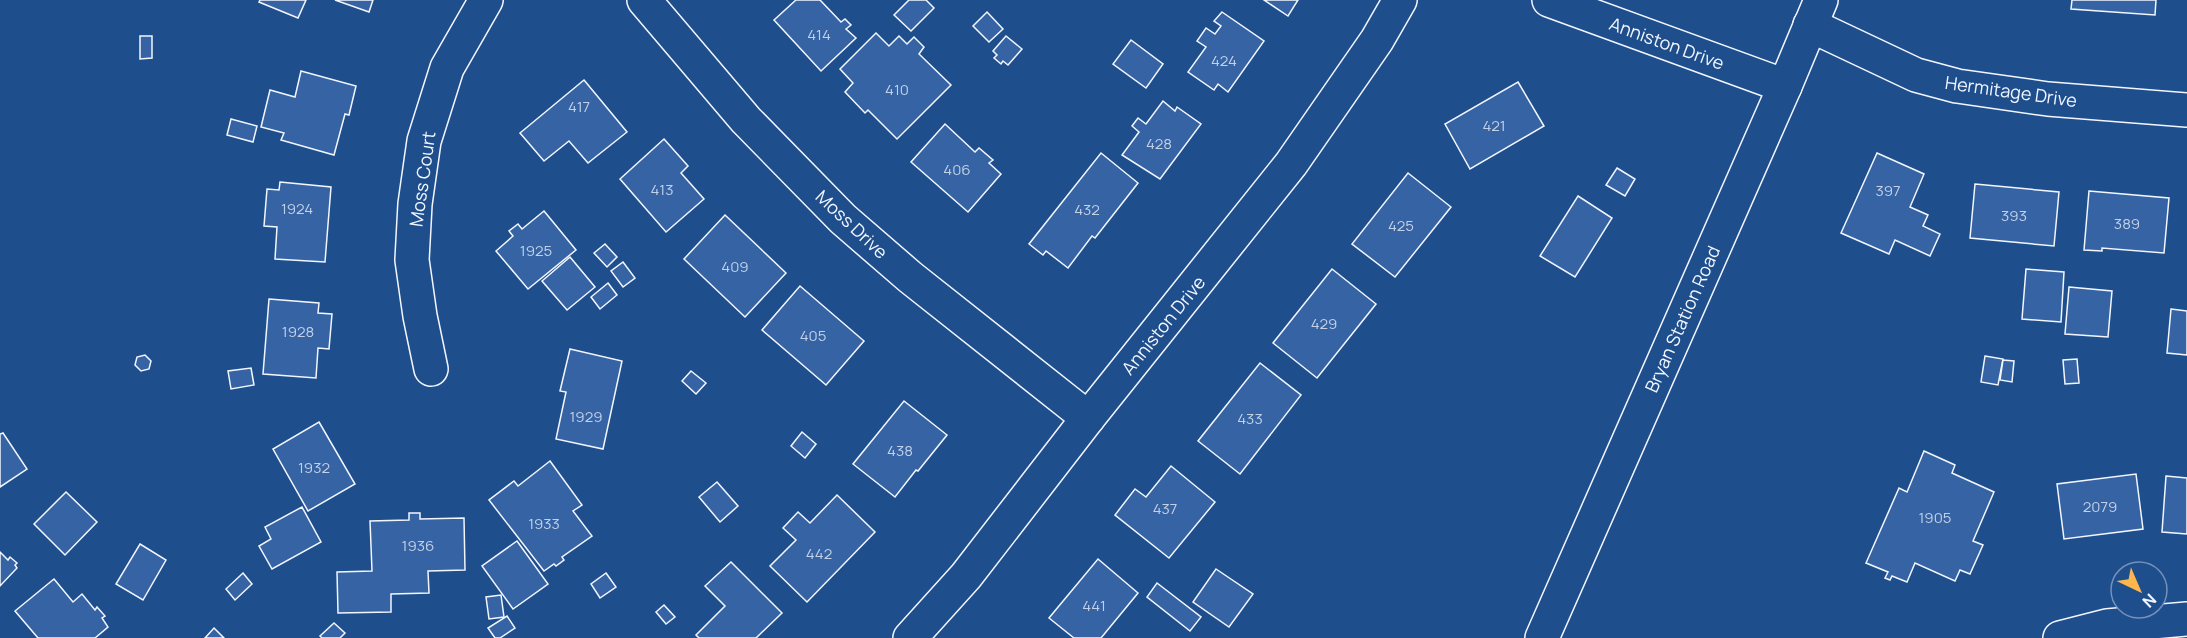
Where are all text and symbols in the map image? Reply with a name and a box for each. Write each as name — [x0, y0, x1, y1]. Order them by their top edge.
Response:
street label: Anniston Drive — [1606, 11, 1728, 75]
house number: 414 — [807, 24, 831, 45]
house number: 424 — [1211, 50, 1237, 71]
street label: Hermitage Drive — [1944, 70, 2078, 112]
house number: 410 — [885, 79, 909, 100]
house number: 417 — [568, 96, 590, 117]
house number: 421 — [1482, 115, 1506, 136]
street label: Moss Court — [403, 130, 441, 228]
house number: 428 — [1146, 133, 1172, 154]
house number: 406 — [943, 159, 971, 180]
house number: 413 — [651, 179, 674, 200]
house number: 397 — [1876, 180, 1900, 201]
street label: Moss Drive — [811, 184, 893, 264]
house number: 1924 — [281, 198, 313, 219]
house number: 432 — [1074, 199, 1100, 220]
house number: 393 — [2001, 205, 2027, 226]
house number: 389 — [2114, 213, 2140, 234]
house number: 425 — [1388, 215, 1414, 236]
house number: 1925 — [520, 240, 552, 261]
street label: Bryan Station Road — [1639, 242, 1725, 396]
house number: 409 — [721, 256, 749, 277]
street label: Anniston Drive — [1116, 271, 1210, 379]
house number: 429 — [1311, 313, 1337, 334]
house number: 1928 — [282, 321, 314, 342]
house number: 405 — [800, 325, 826, 346]
house number: 1929 — [569, 406, 603, 427]
house number: 433 — [1237, 408, 1263, 429]
house number: 438 — [887, 440, 913, 461]
house number: 1932 — [298, 457, 330, 478]
house number: 2079 — [2083, 496, 2117, 517]
house number: 437 — [1153, 498, 1177, 519]
house number: 1905 — [1919, 507, 1951, 528]
house number: 1933 — [528, 513, 560, 534]
house number: 1936 — [402, 535, 434, 556]
house number: 442 — [806, 543, 832, 564]
north arrow — [2109, 560, 2169, 620]
text: N — [2138, 589, 2161, 613]
house number: 441 — [1082, 595, 1106, 616]

